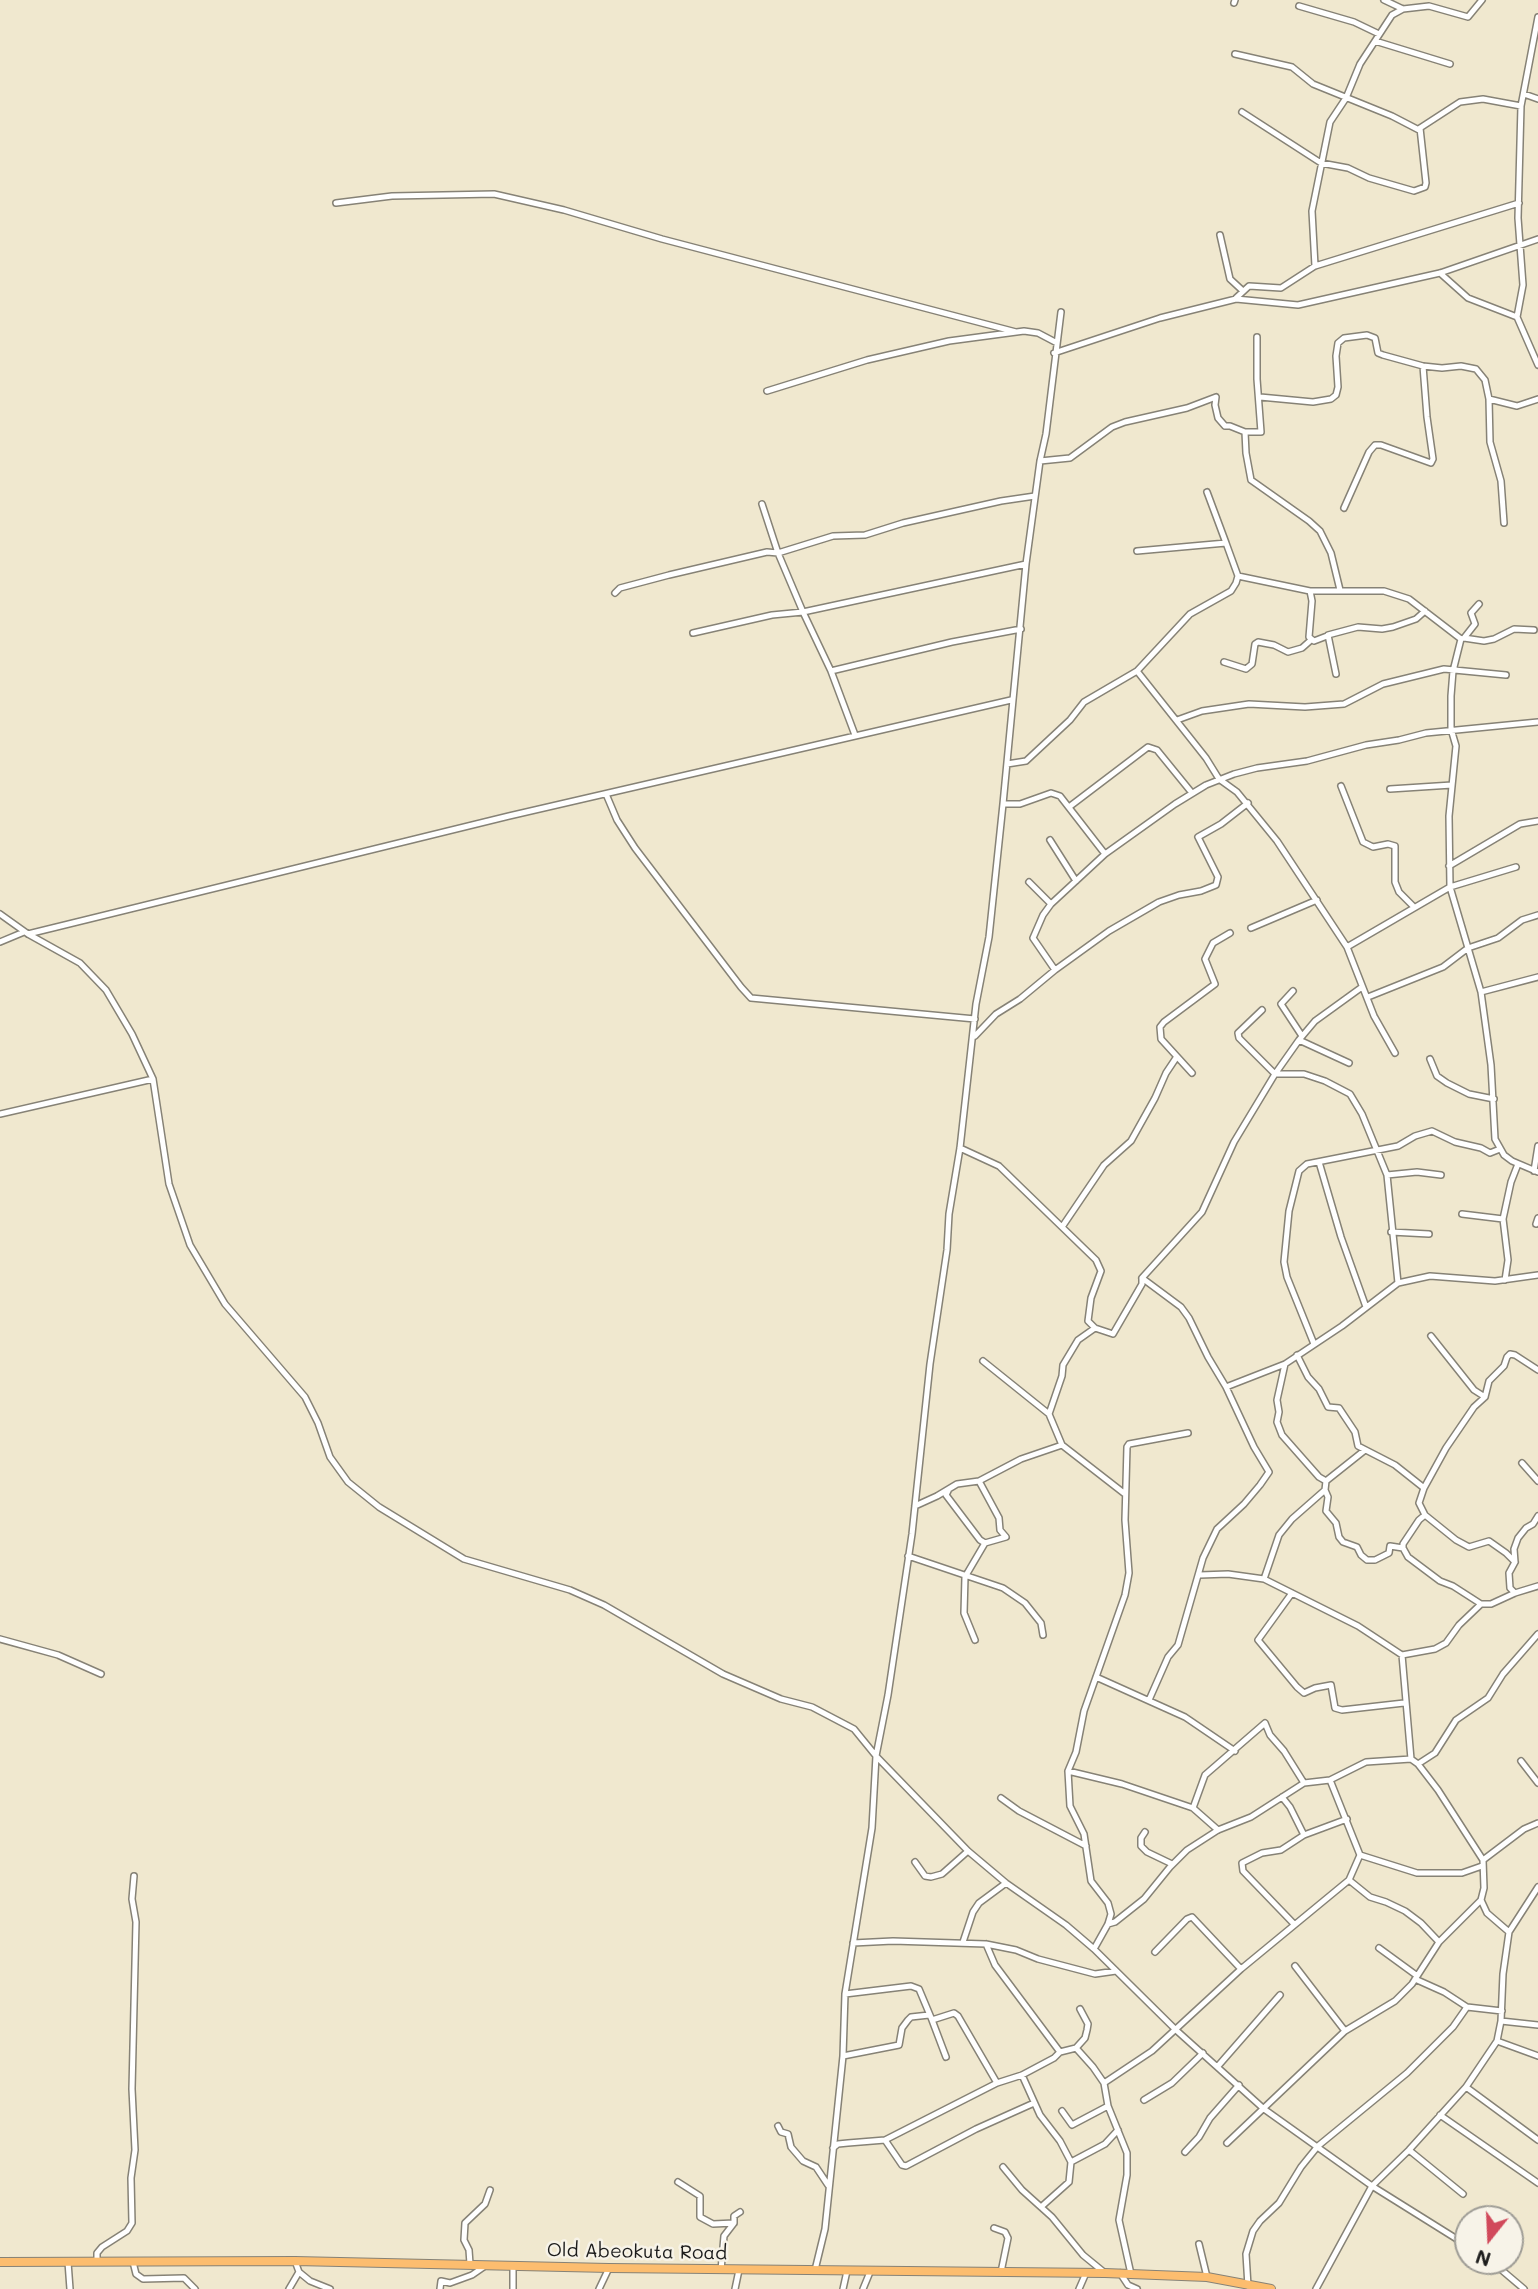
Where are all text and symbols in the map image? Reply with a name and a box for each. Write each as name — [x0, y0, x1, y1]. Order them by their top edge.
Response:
north arrow — [1454, 2205, 1524, 2275]
street label: Old Abeokuta Road — [547, 2239, 727, 2265]
text: N — [1472, 2244, 1494, 2273]

